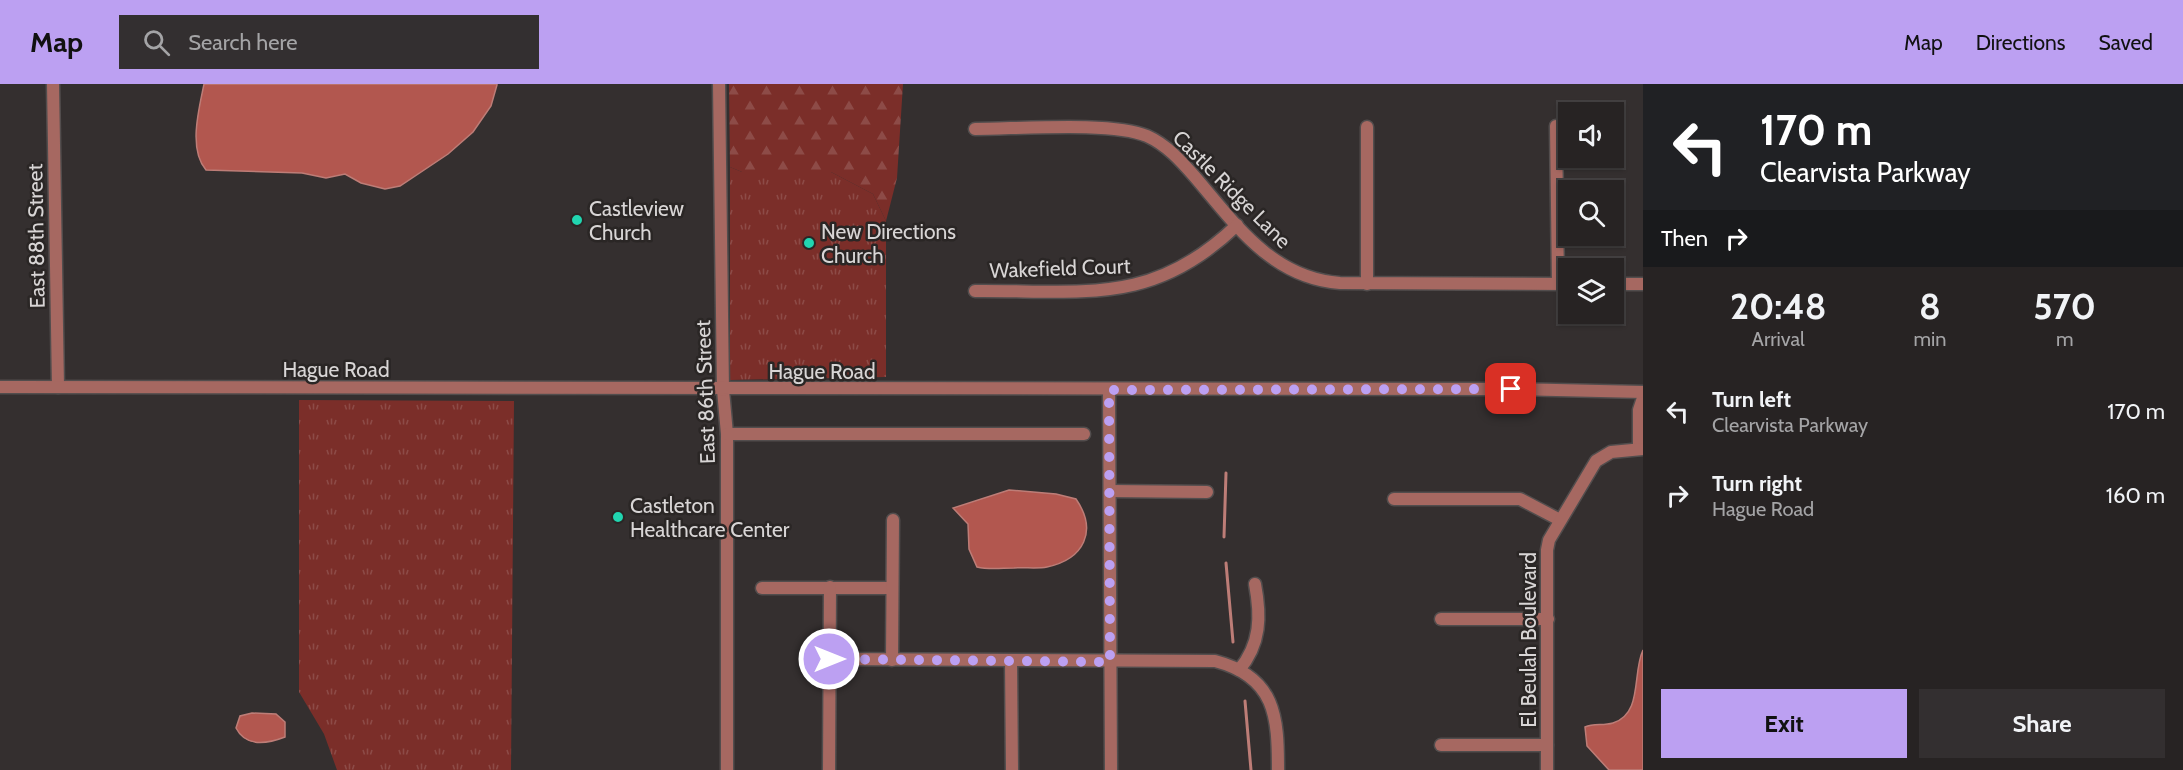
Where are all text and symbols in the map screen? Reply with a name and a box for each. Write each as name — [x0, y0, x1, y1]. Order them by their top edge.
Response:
search box — [119, 15, 539, 69]
text: Map — [30, 25, 83, 59]
icon: search — [140, 26, 173, 59]
text: Search here — [188, 29, 297, 56]
text: Map — [1904, 30, 1943, 55]
text: Directions — [1976, 30, 2065, 55]
text: Saved — [2098, 30, 2153, 55]
map controls — [1558, 102, 1624, 324]
button: sound — [1558, 102, 1624, 168]
text: 170 m — [1760, 104, 1872, 156]
icon: left — [1661, 108, 1739, 186]
street label: Castle Ridge Lane — [1168, 125, 1296, 253]
text: Clearvista Parkway — [1760, 156, 1971, 189]
street label: East 88th Street — [22, 163, 50, 309]
button: search — [1558, 180, 1624, 246]
place label: Castleview Church — [589, 196, 684, 245]
marker: Castleview Church — [570, 213, 584, 227]
place label: New Directions Church — [821, 219, 956, 268]
icon: right — [1720, 222, 1753, 255]
text: Then — [1661, 225, 1708, 252]
marker: New Directions Church — [802, 236, 816, 250]
street label: Wakefield Court — [989, 253, 1131, 283]
button: layers — [1558, 258, 1624, 324]
text: 20:48 — [1730, 284, 1826, 328]
text: 8 — [1919, 284, 1941, 328]
text: 570 — [2033, 284, 2096, 328]
street label: East 86th Street — [690, 320, 720, 464]
text: Arrival — [1752, 327, 1805, 351]
text: min — [1913, 327, 1946, 351]
text: m — [2056, 327, 2073, 351]
street label: Hague Road — [282, 357, 390, 382]
street label: Hague Road — [768, 359, 876, 384]
pin — [1485, 363, 1536, 414]
icon: arrive — [1494, 372, 1527, 405]
text: Turn left — [1712, 386, 1791, 413]
icon: left — [1661, 395, 1694, 428]
text: 170 m — [2107, 398, 2165, 425]
text: Clearvista Parkway — [1712, 413, 1868, 437]
text: Turn right — [1712, 470, 1802, 497]
icon: right — [1661, 479, 1694, 512]
text: 160 m — [2106, 482, 2165, 509]
place label: Castleton Healthcare Center — [630, 493, 790, 542]
text: Hague Road — [1712, 497, 1814, 521]
marker: Castleton Healthcare Center — [611, 510, 625, 524]
street label: El Beulah Boulevard — [1516, 552, 1541, 728]
position arrow — [797, 627, 861, 691]
button: Exit — [1661, 689, 1907, 758]
button: Share — [1919, 689, 2165, 758]

